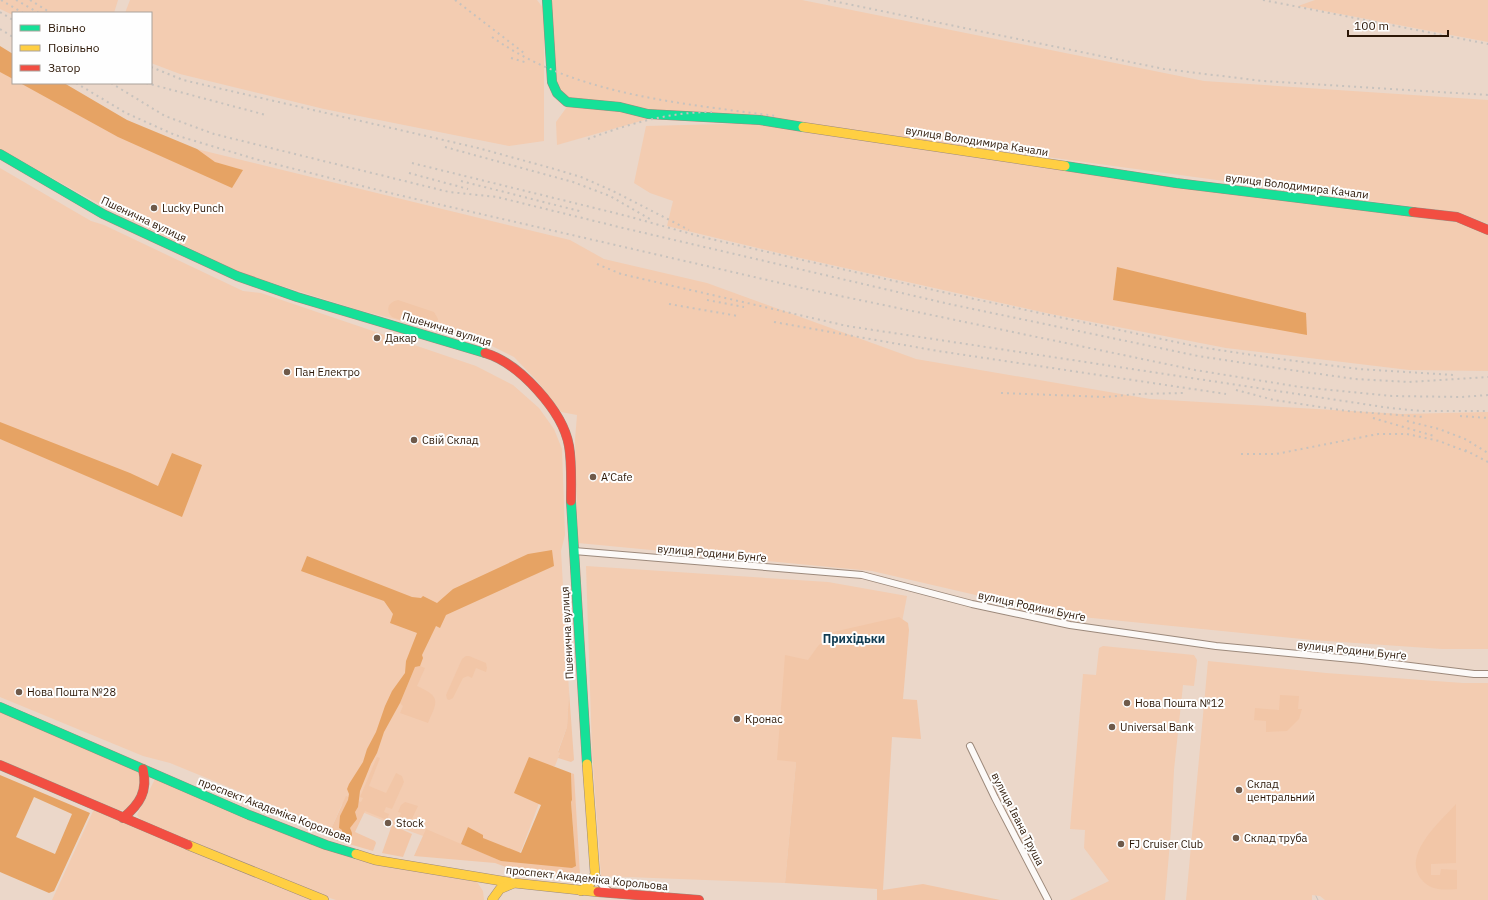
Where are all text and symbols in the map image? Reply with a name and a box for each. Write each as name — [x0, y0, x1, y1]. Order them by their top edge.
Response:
legend — [12, 12, 152, 84]
scale bar — [1348, 12, 1448, 38]
text: 100 m — [1354, 18, 1389, 33]
text: Вільно — [48, 20, 86, 35]
text: Повільно — [48, 40, 100, 55]
text: Затор — [48, 60, 81, 75]
street label: вулиця Володимира Качали — [905, 123, 1049, 159]
street label: вулиця Володимира Качали — [1225, 170, 1369, 202]
street label: Пшенична вулиця — [99, 193, 189, 245]
place label: Lucky Punch — [162, 201, 224, 215]
marker: Lucky Punch — [149, 203, 159, 213]
street label: Пшенична вулиця — [401, 309, 493, 349]
place label: Дакар — [385, 331, 417, 345]
marker: Дакар — [372, 333, 382, 343]
place label: Пан Електро — [295, 365, 360, 379]
marker: Пан Електро — [282, 367, 292, 377]
place label: Свій Склад — [422, 433, 479, 447]
marker: Свій Склад — [409, 435, 419, 445]
place label: A’Cafe — [601, 470, 633, 484]
marker: A’Cafe — [588, 472, 598, 482]
street label: вулиця Родини Бунґе — [657, 541, 767, 565]
street label: Пшенична вулиця — [558, 586, 576, 680]
street label: вулиця Родини Бунґе — [977, 588, 1087, 624]
district label: Прихідьки — [823, 631, 885, 646]
street label: вулиця Родини Бунґе — [1297, 637, 1407, 663]
place label: Нова Пошта №28 — [27, 685, 116, 699]
marker: Нова Пошта №28 — [14, 687, 24, 697]
place label: Нова Пошта №12 — [1135, 696, 1224, 710]
marker: Нова Пошта №12 — [1122, 698, 1132, 708]
place label: Кронас — [745, 712, 783, 726]
marker: Кронас — [732, 714, 742, 724]
place label: Universal Bank — [1120, 720, 1194, 734]
marker: Universal Bank — [1107, 722, 1117, 732]
street label: вулиця Івана Труша — [988, 770, 1048, 868]
street label: проспект Академіка Корольова — [196, 774, 354, 846]
place label: Склад центральний — [1247, 777, 1315, 804]
marker: Склад центральний — [1234, 785, 1244, 795]
place label: Stock — [396, 816, 424, 830]
marker: Stock — [383, 818, 393, 828]
place label: Склад труба — [1244, 831, 1308, 845]
marker: Склад труба — [1231, 833, 1241, 843]
place label: FJ Cruiser Club — [1129, 837, 1203, 851]
marker: FJ Cruiser Club — [1116, 839, 1126, 849]
street label: проспект Академіка Корольова — [505, 863, 669, 893]

